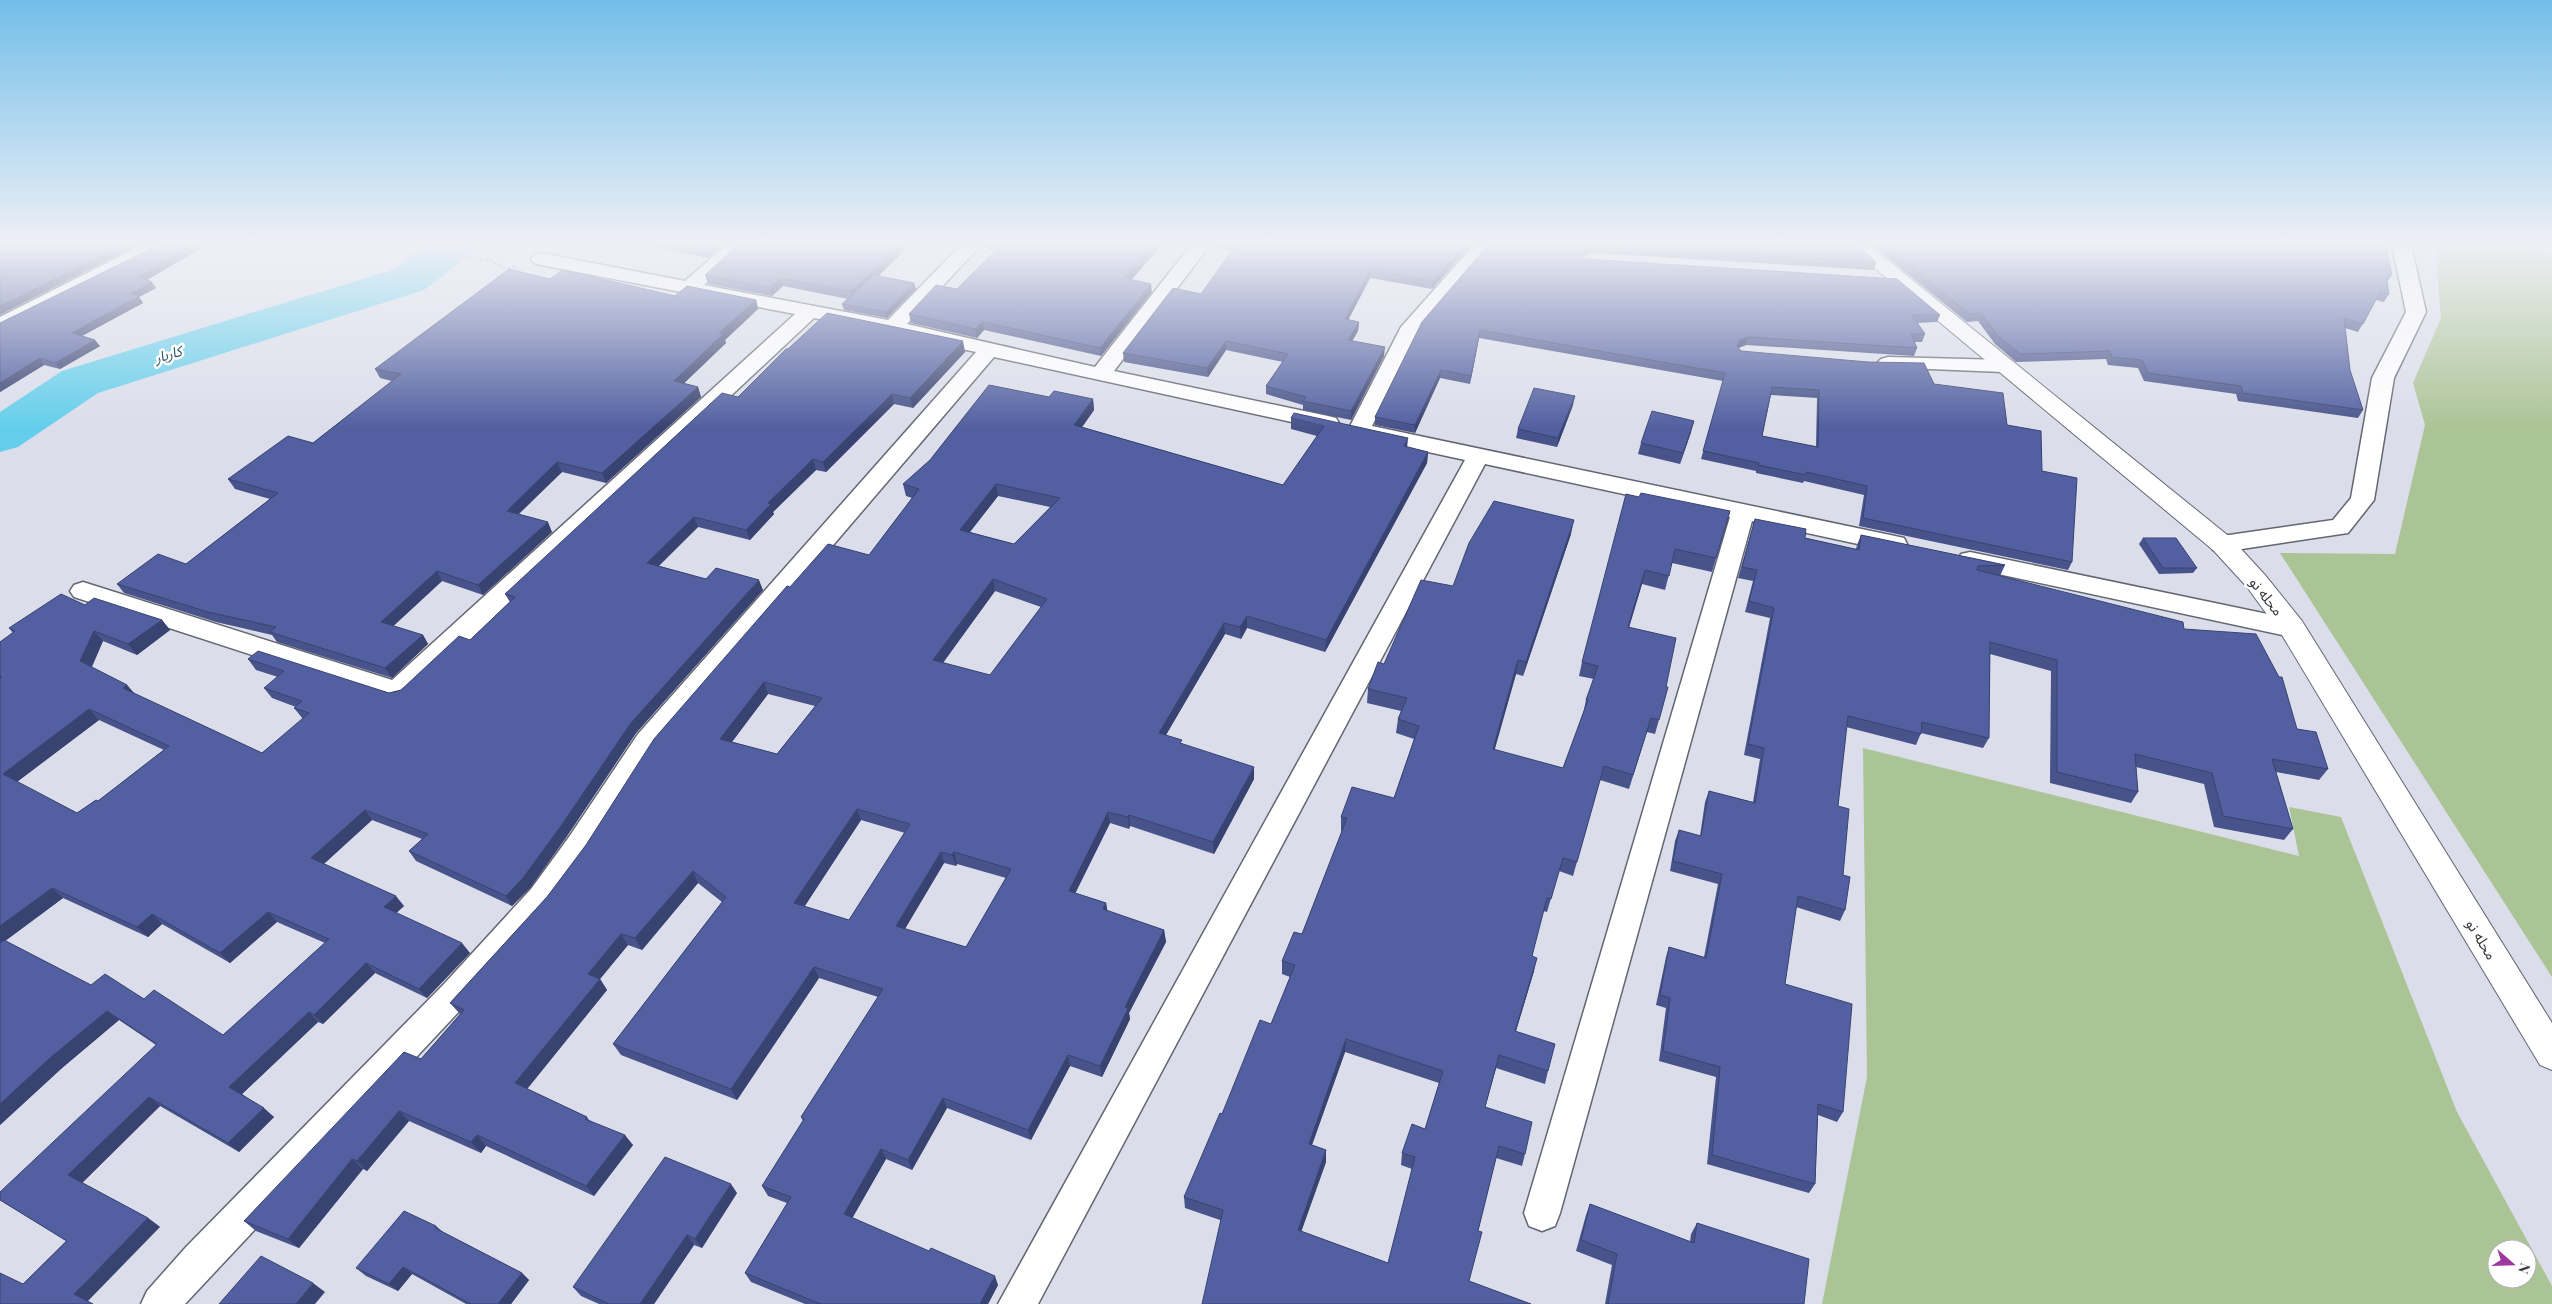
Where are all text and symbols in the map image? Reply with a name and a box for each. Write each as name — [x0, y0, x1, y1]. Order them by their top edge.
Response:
water label: کاربار — [151, 340, 187, 367]
street label: محله نو — [2246, 572, 2288, 620]
street label: محله نو — [2462, 915, 2502, 963]
north arrow — [2487, 1239, 2537, 1289]
text: N — [2514, 1261, 2535, 1277]

